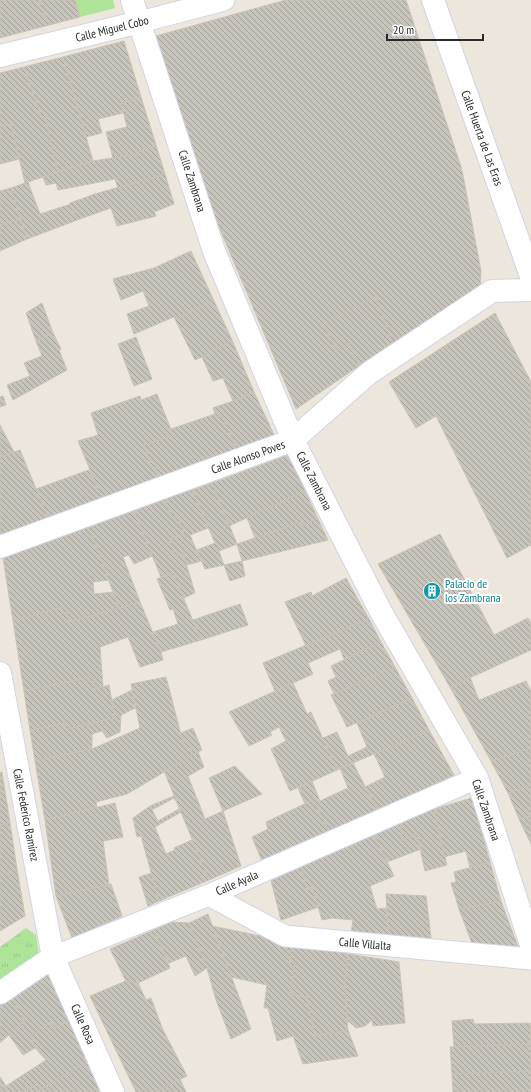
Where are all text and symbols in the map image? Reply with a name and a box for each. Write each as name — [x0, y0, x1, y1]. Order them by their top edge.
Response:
street label: Calle Miguel Cobo — [74, 12, 150, 45]
scale bar — [387, 16, 483, 42]
text: 20 m — [393, 22, 414, 37]
street label: Calle Huerta de Las Eras — [458, 88, 507, 187]
street label: Calle Zambrana — [175, 148, 210, 214]
street label: Calle Alonso Poves — [209, 436, 287, 477]
street label: Calle Zambrana — [293, 449, 336, 513]
place label: Palacio de los Zambrana — [445, 576, 501, 605]
building icon: Palacio de los Zambrana — [422, 581, 442, 601]
street label: Calle Federico Ramírez — [10, 767, 43, 863]
street label: Calle Zambrana — [469, 777, 504, 843]
street label: Calle Ayala — [213, 866, 261, 899]
street label: Calle Villalta — [338, 934, 392, 953]
street label: Calle Rosa — [68, 1001, 99, 1046]

